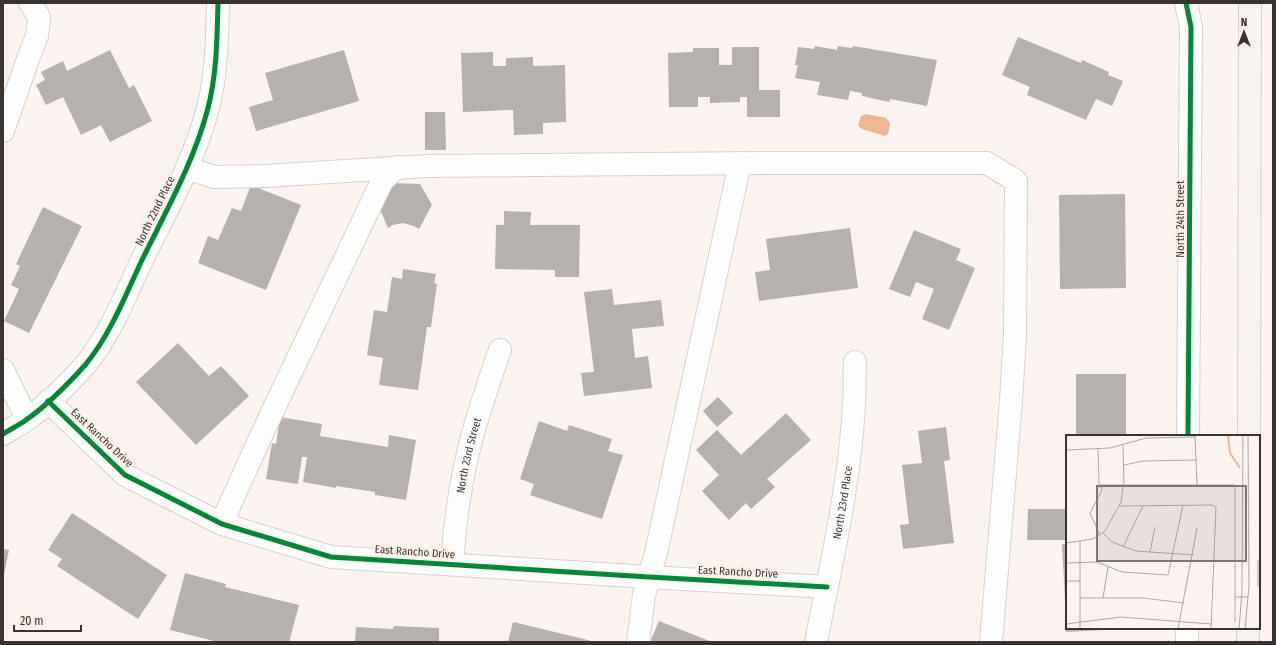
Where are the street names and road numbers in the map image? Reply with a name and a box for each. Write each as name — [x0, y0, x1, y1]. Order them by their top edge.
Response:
street label: North 22nd Place — [132, 174, 178, 248]
street label: North 24th Street — [1174, 180, 1187, 258]
street label: East Rancho Drive — [68, 406, 136, 470]
street label: North 23rd Street — [454, 416, 484, 494]
street label: North 23rd Place — [830, 465, 855, 540]
street label: East Rancho Drive — [374, 543, 456, 561]
street label: East Rancho Drive — [697, 563, 779, 581]

